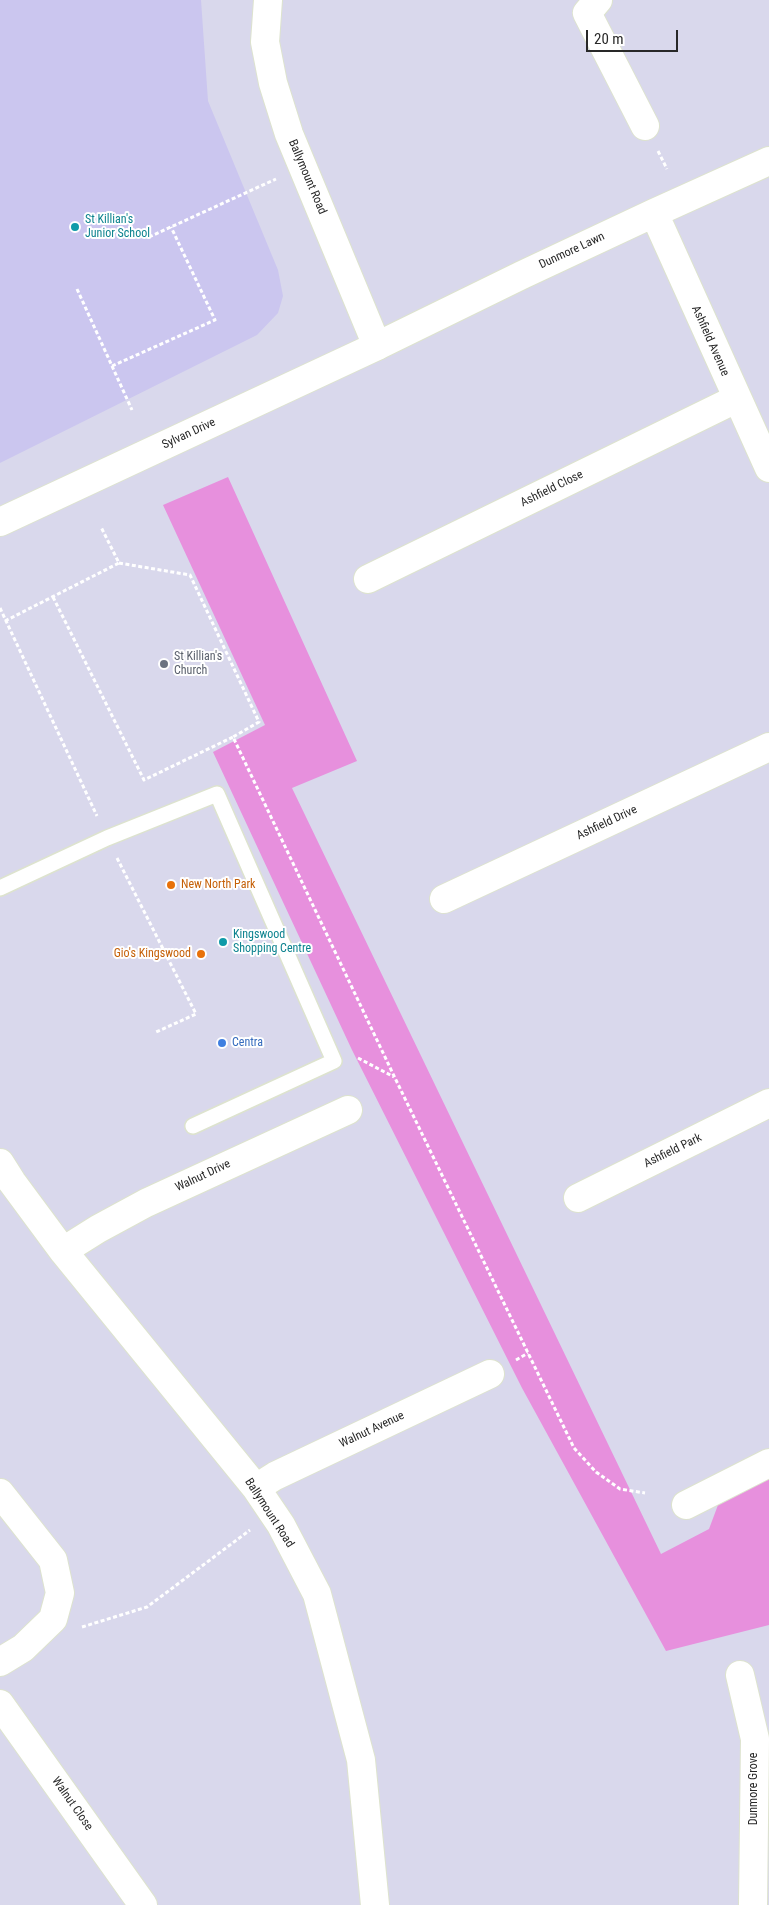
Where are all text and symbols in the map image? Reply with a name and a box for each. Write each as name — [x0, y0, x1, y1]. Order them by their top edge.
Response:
scale bar — [589, 20, 682, 52]
text: 20 m — [594, 30, 624, 48]
street label: Ballymount Road — [285, 137, 329, 217]
place label: St Killian's Junior School — [85, 213, 150, 241]
marker: St Killian's Junior School — [69, 221, 81, 233]
street label: Dunmore Lawn — [537, 230, 607, 272]
street label: Ashfield Avenue — [688, 303, 732, 379]
street label: Sylvan Drive — [160, 415, 218, 453]
street label: Ashfield Close — [518, 468, 586, 510]
place label: St Killian's Church — [174, 650, 222, 678]
marker: St Killian's Church — [158, 658, 170, 670]
street label: Ashfield Drive — [574, 803, 640, 843]
place label: New North Park — [181, 878, 256, 892]
marker: New North Park — [165, 879, 177, 891]
place label: Kingswood Shopping Centre — [233, 928, 311, 956]
marker: Kingswood Shopping Centre — [217, 936, 229, 948]
place label: Gio's Kingswood — [114, 947, 191, 961]
marker: Gio's Kingswood — [195, 948, 207, 960]
place label: Centra — [232, 1036, 263, 1050]
marker: Centra — [216, 1037, 228, 1049]
street label: Ashfield Park — [642, 1131, 704, 1171]
street label: Walnut Drive — [173, 1157, 233, 1195]
street label: Walnut Avenue — [337, 1409, 407, 1451]
street label: Ballymount Road — [241, 1476, 297, 1550]
street label: Dunmore Grove — [747, 1753, 761, 1825]
street label: Walnut Close — [48, 1774, 96, 1834]

